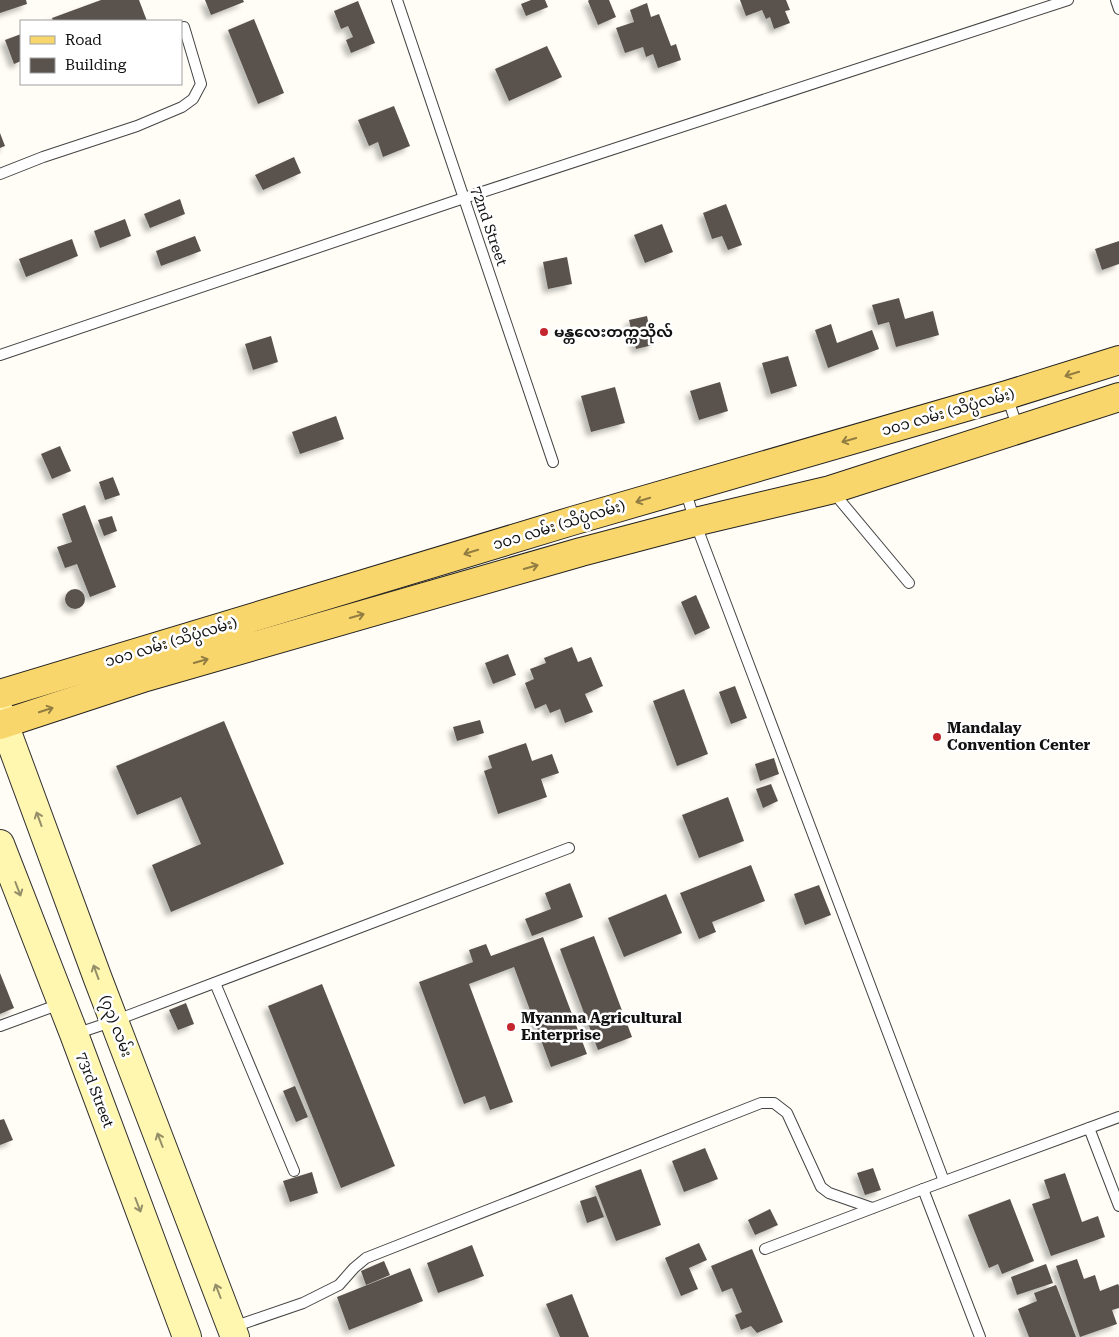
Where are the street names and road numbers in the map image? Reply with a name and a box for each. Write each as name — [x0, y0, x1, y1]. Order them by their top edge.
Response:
street label: 72nd Street — [467, 184, 511, 269]
street label: ၁၀၁ လမ်း (သိပ္ပံလမ်း) — [879, 383, 1018, 443]
street label: ၁၀၁ လမ်း (သိပ္ပံလမ်း) — [490, 495, 628, 557]
street label: ၁၀၁ လမ်း (သိပ္ပံလမ်း) — [102, 612, 240, 674]
street label: (၇၃) လမ်း — [93, 992, 137, 1061]
street label: 73rd Street — [72, 1050, 118, 1131]

